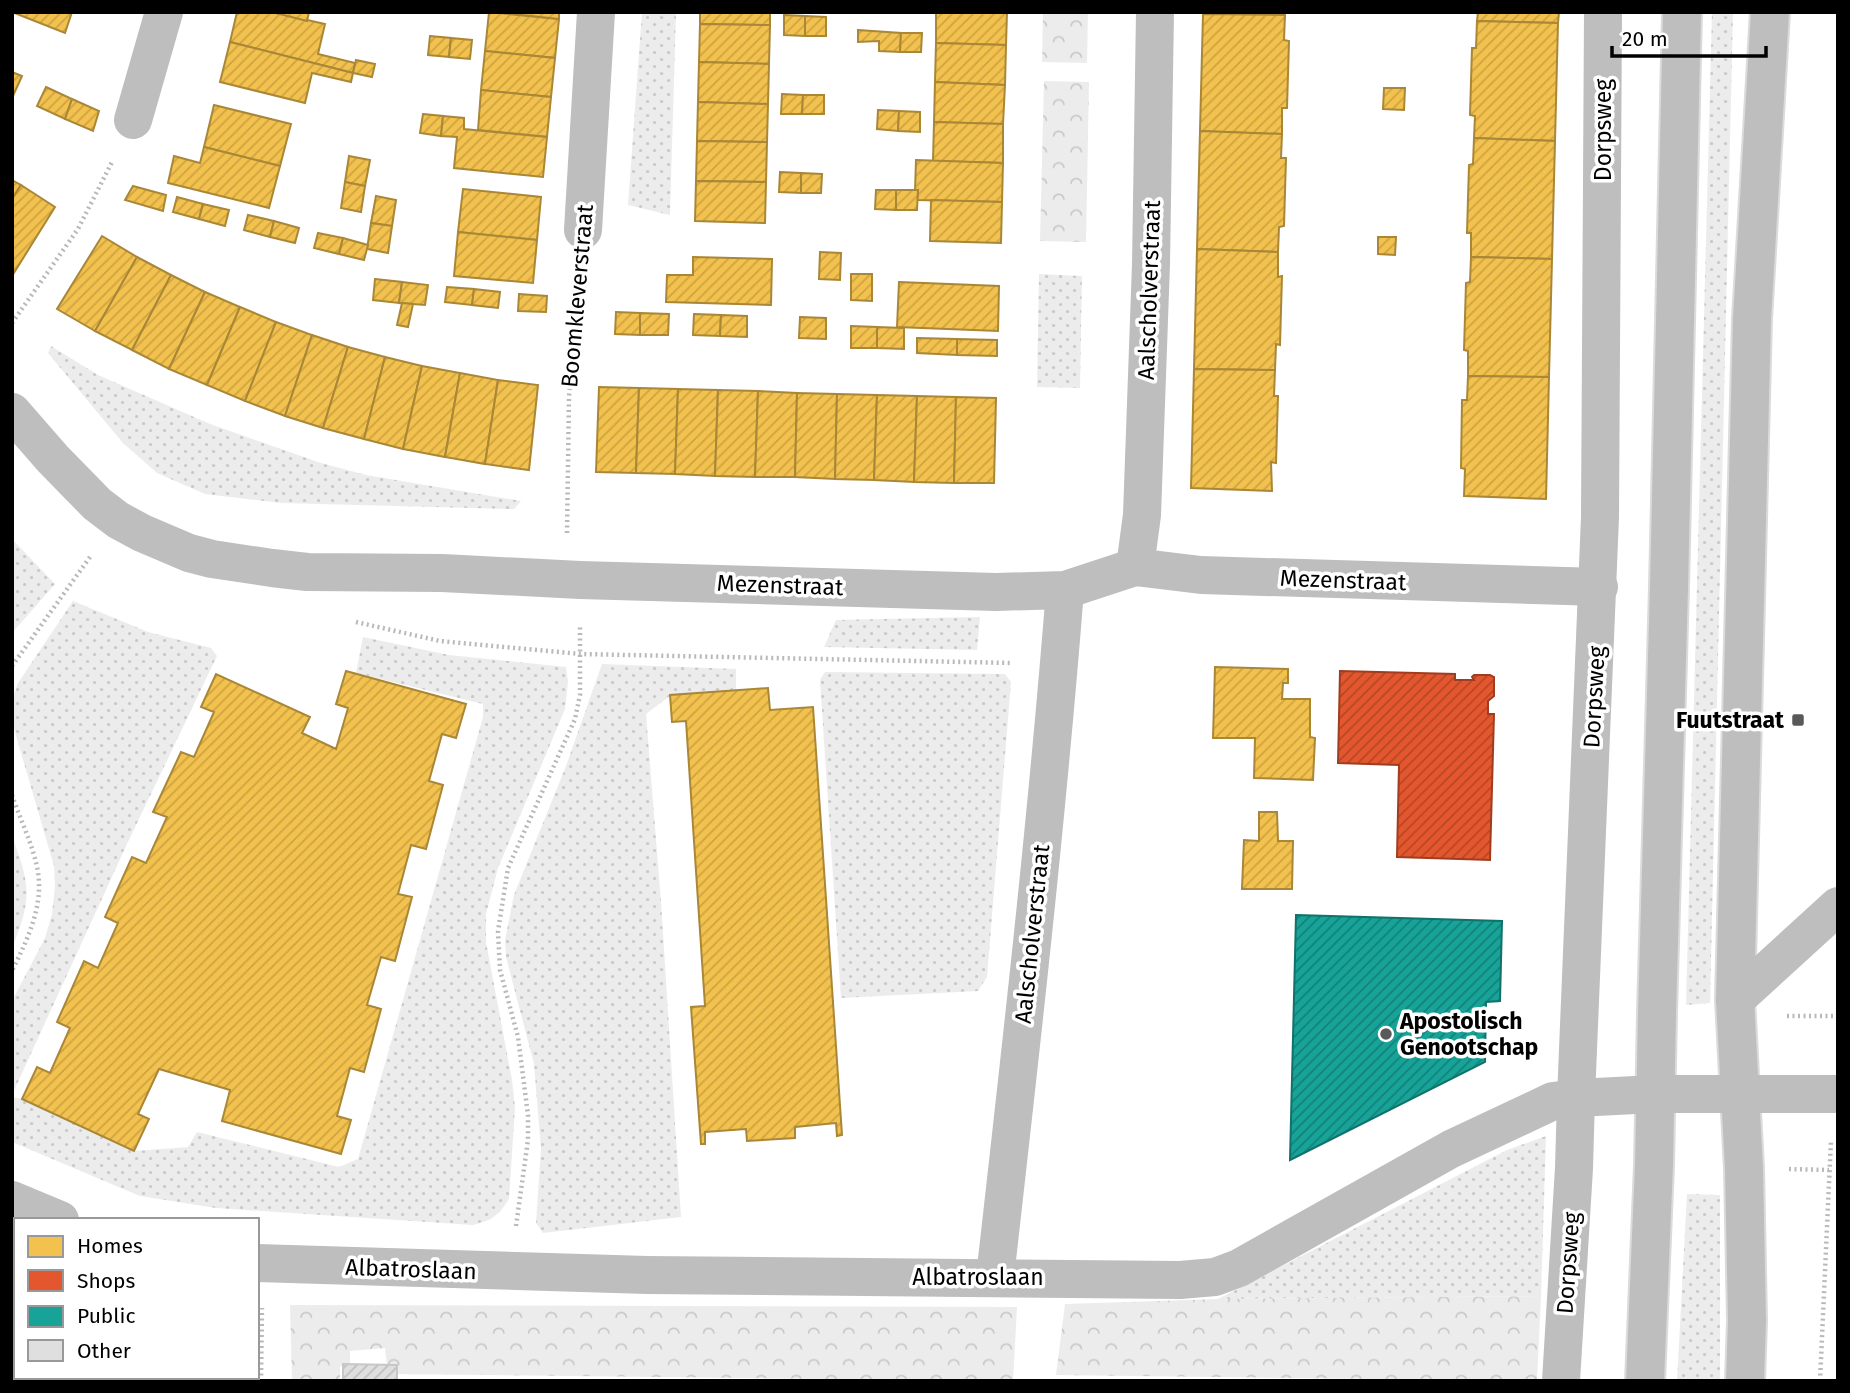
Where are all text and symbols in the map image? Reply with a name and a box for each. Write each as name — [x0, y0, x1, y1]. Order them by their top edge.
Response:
scale bar — [1612, 14, 1766, 58]
text: 20 m — [1622, 26, 1668, 52]
street label: Dorpsweg — [1589, 79, 1617, 181]
street label: Aalscholverstraat — [1132, 199, 1166, 380]
street label: Boomkleverstraat — [555, 202, 599, 389]
street label: Mezenstraat — [1279, 564, 1407, 596]
street label: Mezenstraat — [716, 569, 844, 601]
street label: Dorpsweg — [1577, 645, 1611, 749]
place label: Fuutstraat — [1676, 706, 1785, 734]
marker: Fuutstraat — [1790, 712, 1806, 728]
street label: Aalscholverstraat — [1009, 842, 1055, 1025]
place label: Apostolisch Genootschap — [1399, 1007, 1538, 1061]
marker: Apostolisch Genootschap — [1378, 1026, 1394, 1042]
street label: Dorpsweg — [1550, 1211, 1586, 1315]
legend — [14, 1218, 259, 1379]
text: Homes — [77, 1233, 143, 1259]
street label: Albatroslaan — [345, 1253, 477, 1285]
street label: Albatroslaan — [912, 1263, 1044, 1291]
text: Shops — [77, 1268, 135, 1294]
text: Public — [77, 1303, 135, 1329]
text: Other — [77, 1338, 131, 1364]

